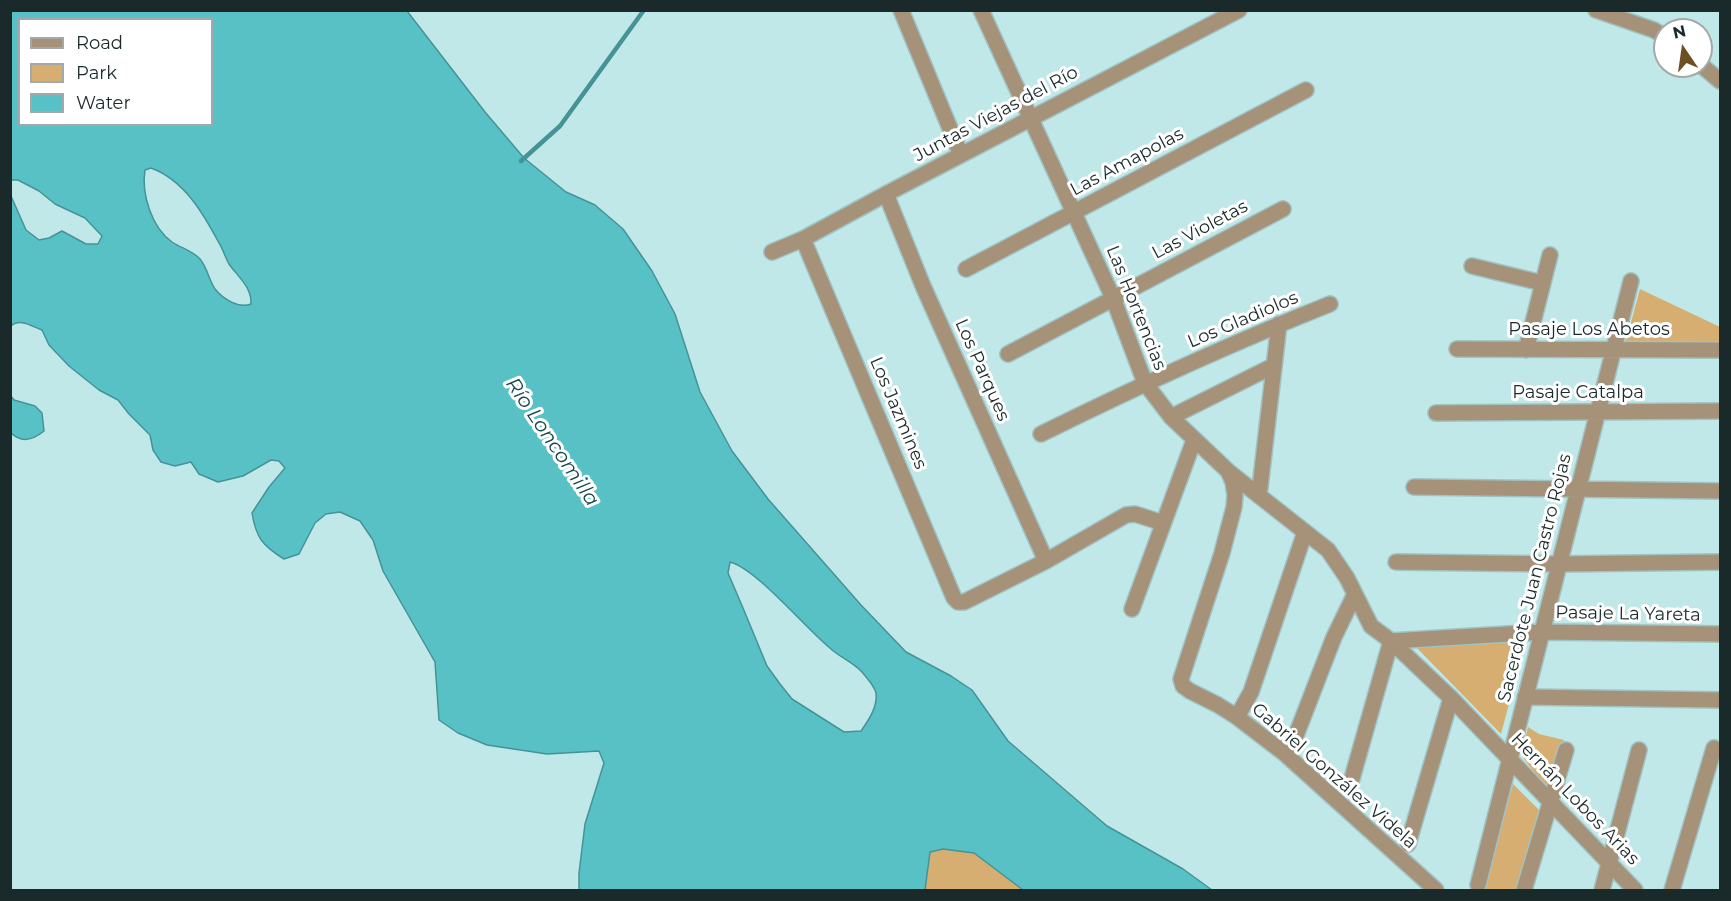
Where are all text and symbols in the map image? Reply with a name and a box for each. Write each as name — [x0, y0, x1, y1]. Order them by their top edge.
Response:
legend — [18, 18, 213, 126]
north arrow — [1653, 18, 1713, 78]
text: N — [1671, 21, 1688, 43]
text: Road — [76, 32, 123, 54]
text: Park — [76, 62, 117, 84]
street label: Juntas Viejas del Río — [910, 62, 1082, 166]
text: Water — [76, 92, 131, 114]
street label: Las Amapolas — [1067, 123, 1187, 201]
street label: Las Violetas — [1149, 196, 1251, 264]
street label: Las Hortencias — [1101, 243, 1171, 373]
street label: Los Gladiolos — [1185, 287, 1301, 353]
street label: Los Parques — [950, 316, 1014, 424]
street label: Pasaje Los Abetos — [1508, 319, 1670, 341]
street label: Los Jazmines — [865, 354, 931, 472]
water label: Río Loncomilla — [500, 373, 604, 511]
street label: Pasaje Catalpa — [1512, 382, 1644, 404]
street label: Sacerdote Juan Castro Rojas — [1494, 452, 1576, 704]
street label: Pasaje La Yareta — [1555, 602, 1701, 626]
street label: Gabriel González Videla — [1247, 698, 1421, 854]
street label: Hernán Lobos Arias — [1506, 728, 1644, 870]

